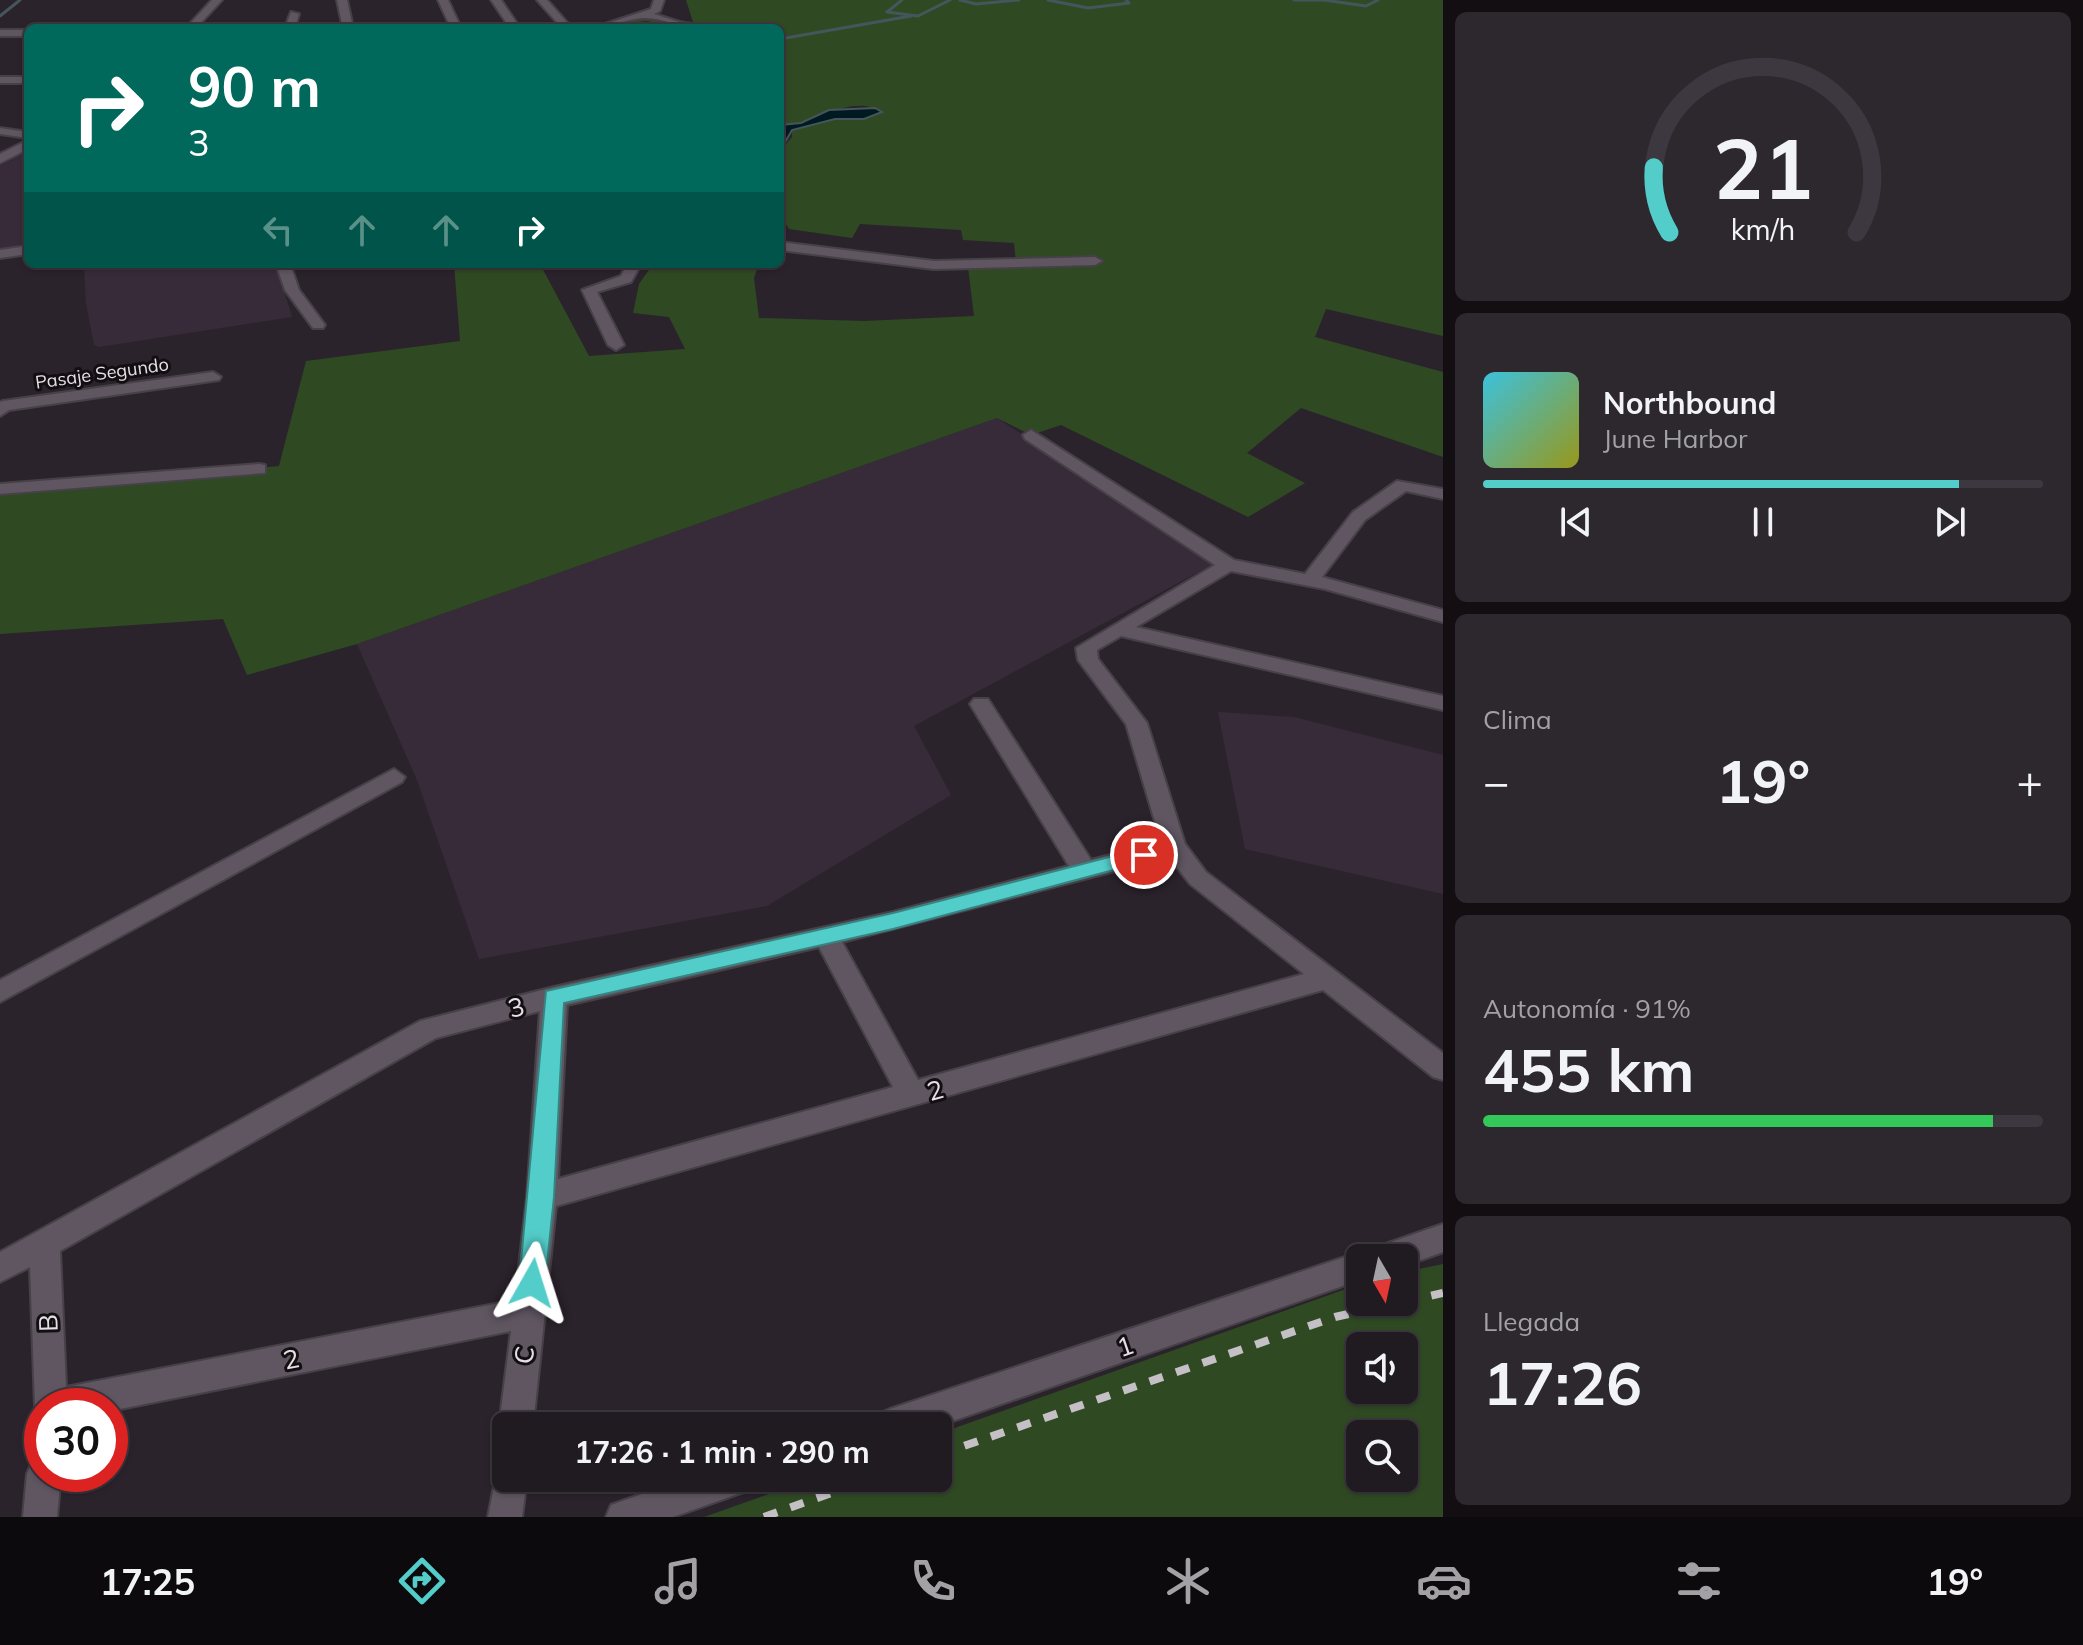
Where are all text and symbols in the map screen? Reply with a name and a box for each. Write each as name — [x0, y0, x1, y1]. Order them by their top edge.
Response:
text: 90 m — [188, 51, 321, 121]
icon: right — [56, 56, 160, 160]
text: 21 — [1713, 114, 1813, 219]
text: 3 — [188, 120, 210, 165]
icon: left — [256, 208, 300, 252]
icon: ahead — [340, 208, 384, 252]
icon: ahead — [424, 208, 468, 252]
icon: right — [508, 208, 552, 252]
text: km/h — [1731, 211, 1795, 247]
street label: Pasaje Segundo — [34, 352, 170, 394]
text: Northbound — [1603, 384, 1776, 422]
text: June Harbor — [1603, 422, 1748, 455]
icon: previous — [1554, 500, 1598, 544]
icon: pause — [1741, 500, 1785, 544]
icon: next — [1928, 500, 1972, 544]
text: Clima — [1483, 703, 1552, 736]
text: 19° — [1716, 743, 1810, 818]
text: − — [1483, 754, 1509, 809]
text: + — [2017, 754, 2043, 809]
pin — [1110, 821, 1178, 889]
icon: arrive — [1122, 833, 1166, 877]
street label: 3 — [504, 989, 528, 1025]
text: Autonomía · 91% — [1483, 992, 1691, 1025]
text: 455 km — [1483, 1032, 1695, 1107]
street label: 2 — [923, 1072, 947, 1108]
position arrow — [490, 1241, 574, 1325]
north arrow — [1346, 1244, 1418, 1316]
map controls — [1346, 1244, 1418, 1492]
text: Llegada — [1483, 1305, 1580, 1338]
street label: B — [31, 1314, 65, 1332]
street label: 1 — [1112, 1328, 1138, 1364]
button: sound — [1346, 1332, 1418, 1404]
street label: 2 — [280, 1341, 302, 1377]
street label: C — [507, 1344, 541, 1366]
text: 17:26 — [1483, 1345, 1642, 1420]
speed limit sign: 30 — [24, 1388, 128, 1492]
button: search — [1346, 1420, 1418, 1492]
text: 17:26 · 1 min · 290 m — [574, 1433, 870, 1471]
icon: directions — [394, 1553, 450, 1609]
icon: music — [650, 1553, 706, 1609]
icon: phone — [905, 1553, 961, 1609]
icon: climate — [1160, 1553, 1216, 1609]
icon: car — [1416, 1553, 1472, 1609]
icon: filters — [1671, 1553, 1727, 1609]
text: 17:25 — [100, 1559, 195, 1604]
text: 19° — [1926, 1559, 1983, 1604]

